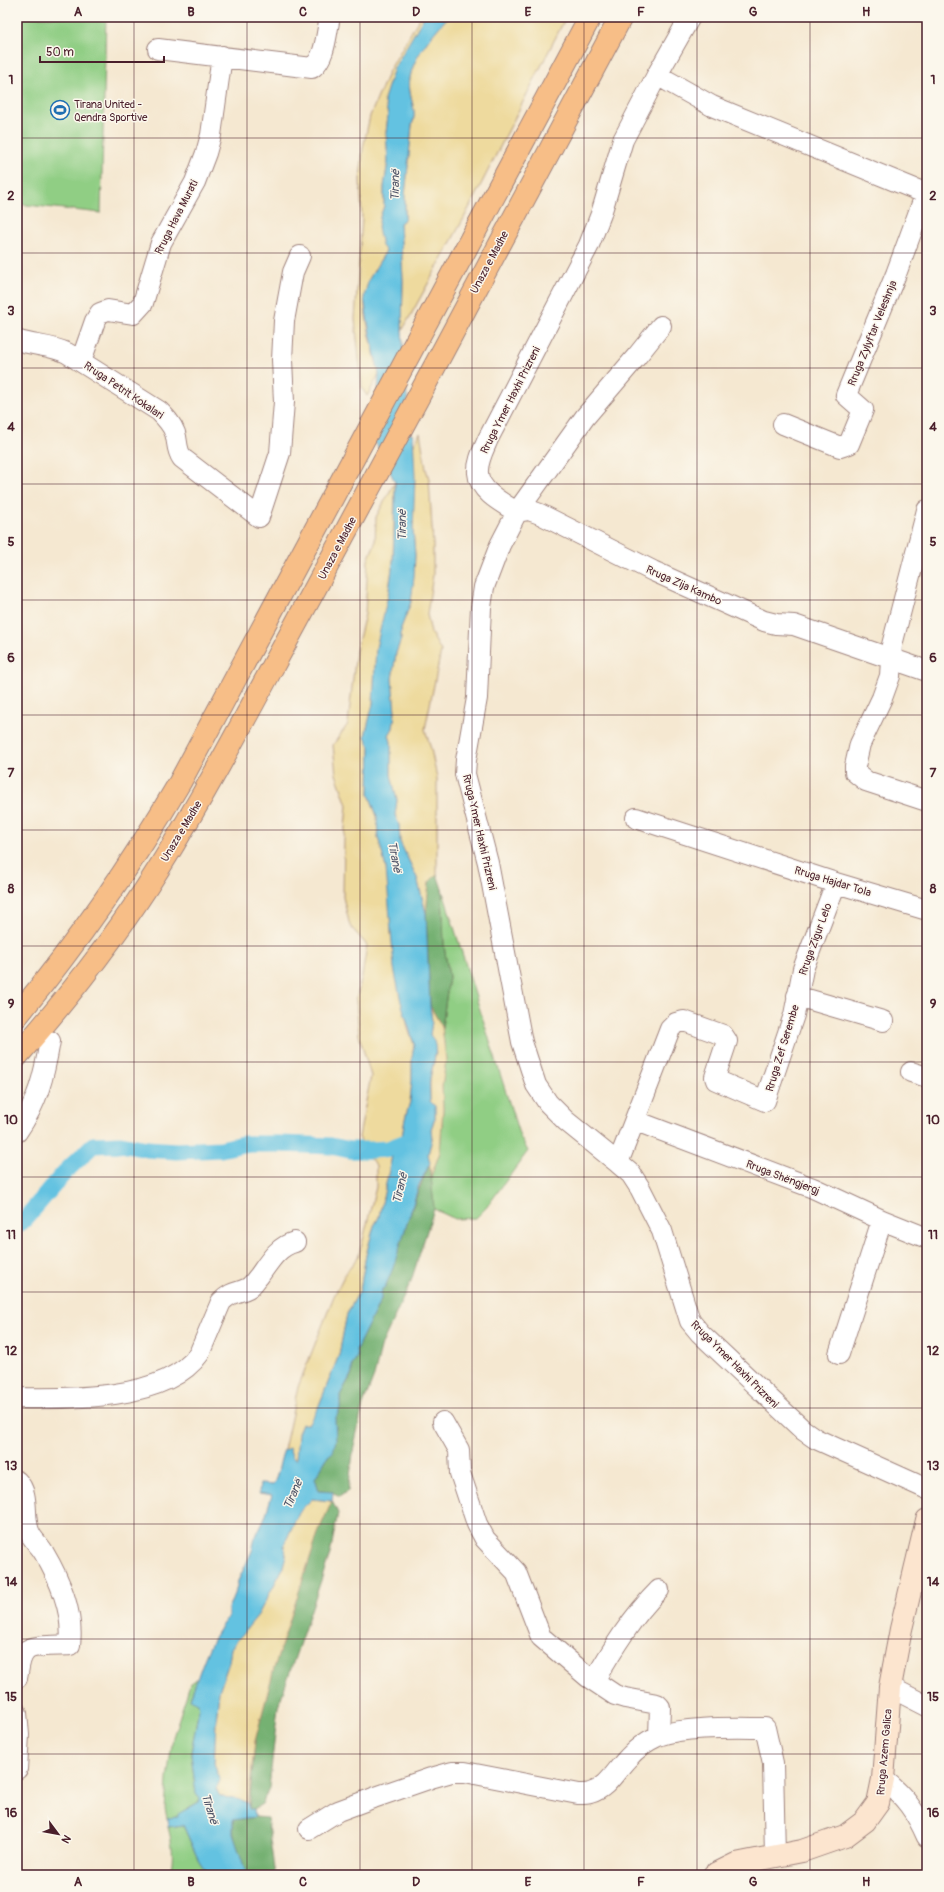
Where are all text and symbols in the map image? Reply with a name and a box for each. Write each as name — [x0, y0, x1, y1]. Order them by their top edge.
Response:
text: A — [74, 4, 83, 20]
text: B — [187, 4, 195, 20]
text: C — [299, 4, 307, 20]
text: D — [412, 4, 420, 20]
text: E — [525, 4, 532, 20]
text: F — [637, 4, 645, 20]
text: G — [749, 4, 758, 20]
text: H — [862, 4, 870, 20]
scale bar — [40, 38, 164, 64]
text: 50 m — [46, 45, 74, 60]
text: 1 — [8, 72, 14, 88]
text: 1 — [930, 72, 936, 88]
place label: Tirana United - Qendra Sportive — [74, 98, 148, 124]
sports icon: Tirana United - Qendra Sportive — [49, 99, 71, 121]
water label: Tiranë — [388, 168, 403, 201]
street label: Rruga Hava Murati — [152, 178, 201, 257]
text: 2 — [7, 188, 15, 204]
text: 2 — [929, 188, 937, 204]
street label: Unaza e Madhe — [468, 228, 512, 296]
street label: Rruga Zylyftar Veleshnja — [845, 278, 900, 388]
text: 3 — [7, 303, 15, 319]
text: 3 — [929, 303, 937, 319]
street label: Rruga Ymer Haxhi Prizreni — [478, 344, 543, 456]
street label: Rruga Petrit Kokalari — [81, 359, 166, 422]
text: 4 — [7, 419, 15, 435]
text: 4 — [929, 419, 937, 435]
water label: Tiranë — [395, 508, 410, 541]
street label: Unaza e Madhe — [316, 514, 360, 582]
text: 5 — [7, 534, 15, 550]
text: 5 — [929, 534, 937, 550]
street label: Rruga Zija Kambo — [644, 563, 724, 608]
text: 6 — [7, 650, 15, 666]
text: 6 — [929, 650, 937, 666]
text: 7 — [8, 765, 15, 781]
text: 7 — [930, 765, 937, 781]
street label: Rruga Ymer Haxhi Prizreni — [460, 773, 499, 891]
street label: Unaza e Madhe — [158, 798, 205, 864]
water label: Tiranë — [384, 840, 405, 876]
street label: Rruga Hajdar Tola — [793, 864, 873, 899]
text: 8 — [8, 881, 15, 897]
text: 8 — [930, 881, 937, 897]
street label: Rruga Zigur Lelo — [796, 901, 835, 977]
text: 9 — [8, 996, 15, 1012]
text: 9 — [930, 996, 937, 1012]
street label: Rruga Zef Serembe — [763, 1003, 802, 1093]
text: 10 — [4, 1112, 18, 1128]
text: 10 — [926, 1112, 940, 1128]
street label: Rruga Shëngjergj — [744, 1157, 822, 1198]
water label: Tiranë — [390, 1170, 412, 1205]
text: 11 — [6, 1227, 16, 1243]
text: 11 — [928, 1227, 938, 1243]
street label: Rruga Ymer Haxhi Prizreni — [688, 1318, 781, 1411]
text: 12 — [5, 1343, 17, 1359]
text: 12 — [927, 1343, 939, 1359]
text: 13 — [5, 1458, 17, 1474]
text: 13 — [927, 1458, 939, 1474]
water label: Tiranë — [280, 1475, 307, 1512]
text: 14 — [5, 1574, 18, 1590]
text: 14 — [927, 1574, 940, 1590]
text: 15 — [5, 1689, 17, 1705]
text: 15 — [927, 1689, 939, 1705]
street label: Rruga Azem Galica — [874, 1708, 895, 1796]
water label: Tiranë — [198, 1792, 222, 1828]
text: 16 — [5, 1805, 18, 1821]
text: 16 — [927, 1805, 940, 1821]
north arrow — [38, 1814, 78, 1854]
text: N — [58, 1832, 74, 1846]
text: A — [74, 1874, 83, 1890]
text: B — [187, 1874, 195, 1890]
text: C — [299, 1874, 307, 1890]
text: D — [412, 1874, 420, 1890]
text: E — [525, 1874, 532, 1890]
text: F — [637, 1874, 645, 1890]
text: G — [749, 1874, 758, 1890]
text: H — [862, 1874, 870, 1890]

